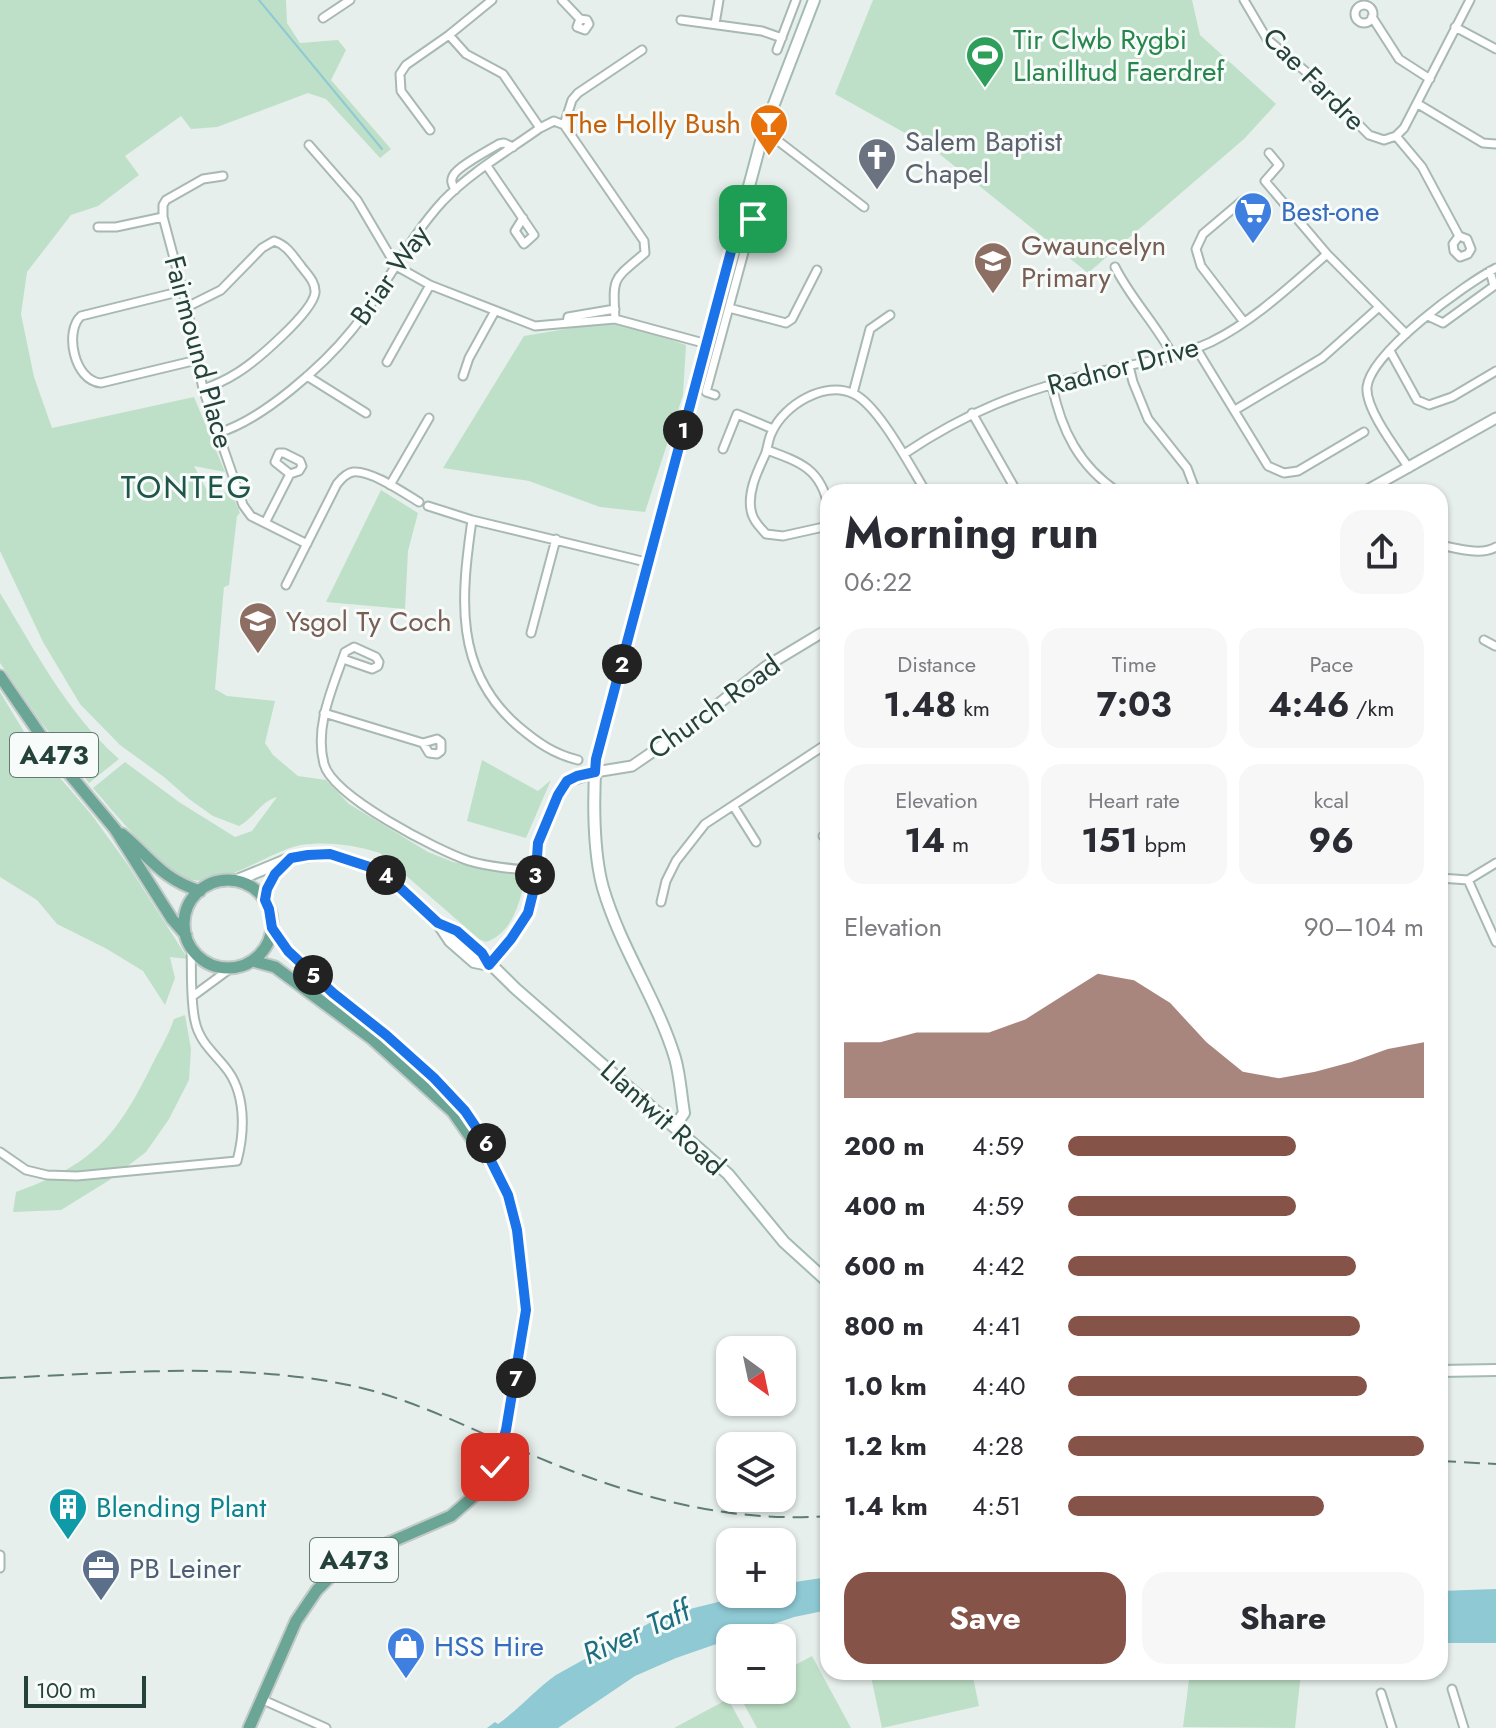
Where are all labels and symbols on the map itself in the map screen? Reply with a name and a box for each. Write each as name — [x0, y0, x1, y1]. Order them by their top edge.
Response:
street label: Cae Fardre — [1253, 18, 1375, 140]
place label: Tir Clwb Rygbi Llanilltud Faerdref — [1013, 19, 1225, 92]
sports icon: Tir Clwb Rygbi Llanilltud Faerdref — [964, 34, 1006, 89]
bar icon: The Holly Bush — [748, 102, 790, 157]
place label: The Holly Bush — [565, 103, 741, 144]
place label: Salem Baptist Chapel — [905, 121, 1062, 194]
church icon: Salem Baptist Chapel — [856, 136, 898, 191]
pin — [719, 185, 787, 253]
supermarket icon: Best-one — [1232, 190, 1274, 245]
place label: Best-one — [1281, 191, 1379, 232]
street label: Briar Way — [340, 216, 440, 334]
place label: Gwauncelyn Primary — [1021, 225, 1166, 298]
school or university icon: Gwauncelyn Primary — [972, 240, 1014, 295]
street label: Fairmound Place — [154, 251, 244, 453]
street label: Radnor Drive — [1043, 326, 1203, 406]
pin: 1 — [663, 410, 703, 450]
district label: TONTEG — [121, 464, 253, 510]
school or university icon: Ysgol Ty Coch — [237, 600, 279, 655]
place label: Ysgol Ty Coch — [286, 601, 452, 642]
pin: 2 — [602, 644, 642, 684]
street label: Church Road — [639, 645, 789, 769]
road number: A473 — [10, 733, 98, 777]
pin: 4 — [366, 855, 406, 895]
pin: 3 — [515, 855, 555, 895]
pin: 5 — [293, 955, 333, 995]
street label: Llantwit Road — [591, 1051, 735, 1185]
pin: 6 — [466, 1123, 506, 1163]
north arrow — [716, 1336, 796, 1416]
pin: 7 — [496, 1358, 536, 1398]
pin — [461, 1433, 529, 1501]
building icon: Blending Plant — [47, 1486, 89, 1541]
place label: Blending Plant — [96, 1487, 266, 1528]
road number: A473 — [310, 1538, 398, 1582]
office icon: PB Leiner — [80, 1547, 122, 1602]
place label: PB Leiner — [129, 1548, 242, 1589]
water label: River Taff — [575, 1588, 700, 1675]
shop icon: HSS Hire — [385, 1625, 427, 1680]
place label: HSS Hire — [434, 1626, 544, 1667]
scale bar — [24, 1672, 146, 1708]

